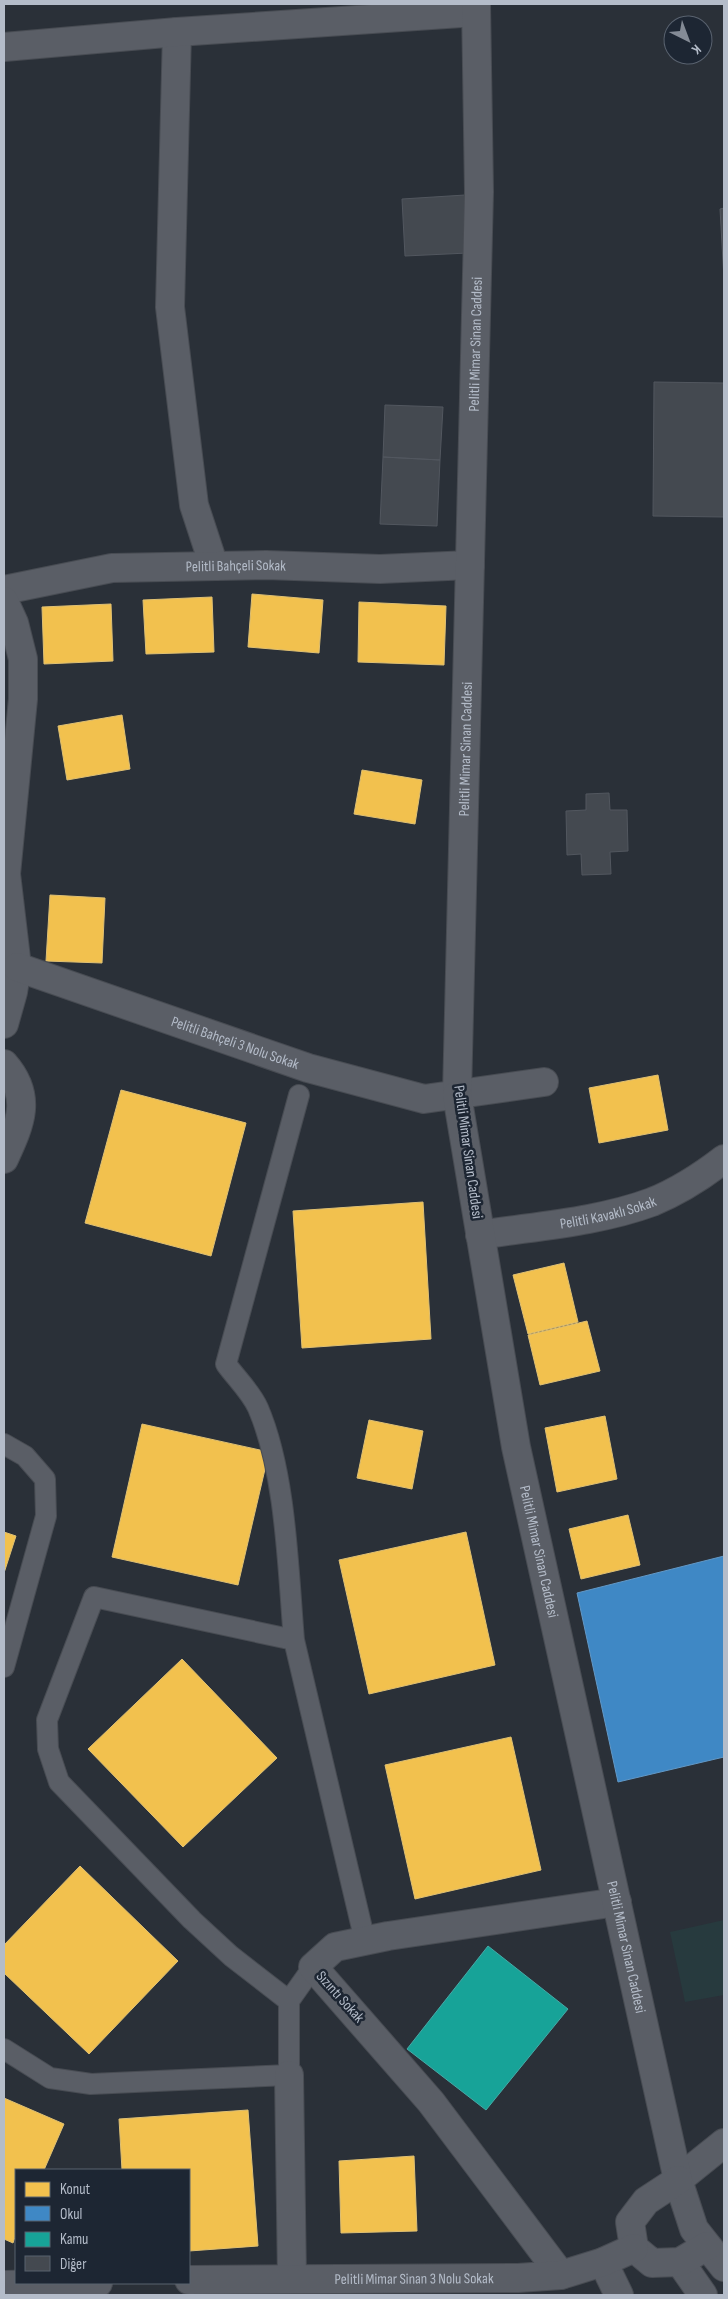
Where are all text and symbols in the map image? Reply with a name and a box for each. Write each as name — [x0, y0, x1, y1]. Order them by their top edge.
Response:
north arrow — [663, 15, 713, 65]
text: K — [688, 41, 705, 58]
street label: Pelitli Mimar Sinan Caddesi — [464, 276, 486, 412]
street label: Pelitli Bahçeli Sokak — [185, 555, 286, 576]
street label: Pelitli Mimar Sinan Caddesi — [454, 681, 477, 817]
street label: Pelitli Bahçeli 3 Nolu Sokak — [169, 1012, 302, 1074]
street label: Pelitli Mimar Sinan Caddesi — [449, 1084, 487, 1220]
street label: Pelitli Kavaklı Sokak — [558, 1192, 659, 1233]
street label: Pelitli Mimar Sinan Caddesi — [515, 1484, 563, 1620]
street label: Pelitli Mimar Sinan Caddesi — [603, 1879, 650, 2015]
street label: Sızıntı Sokak — [312, 1967, 368, 2027]
legend — [15, 2169, 190, 2284]
text: Konut — [60, 2180, 90, 2199]
text: Okul — [60, 2205, 82, 2224]
text: Kamu — [60, 2230, 88, 2249]
text: Diğer — [60, 2255, 87, 2274]
street label: Pelitli Mimar Sinan 3 Nolu Sokak — [334, 2269, 494, 2289]

